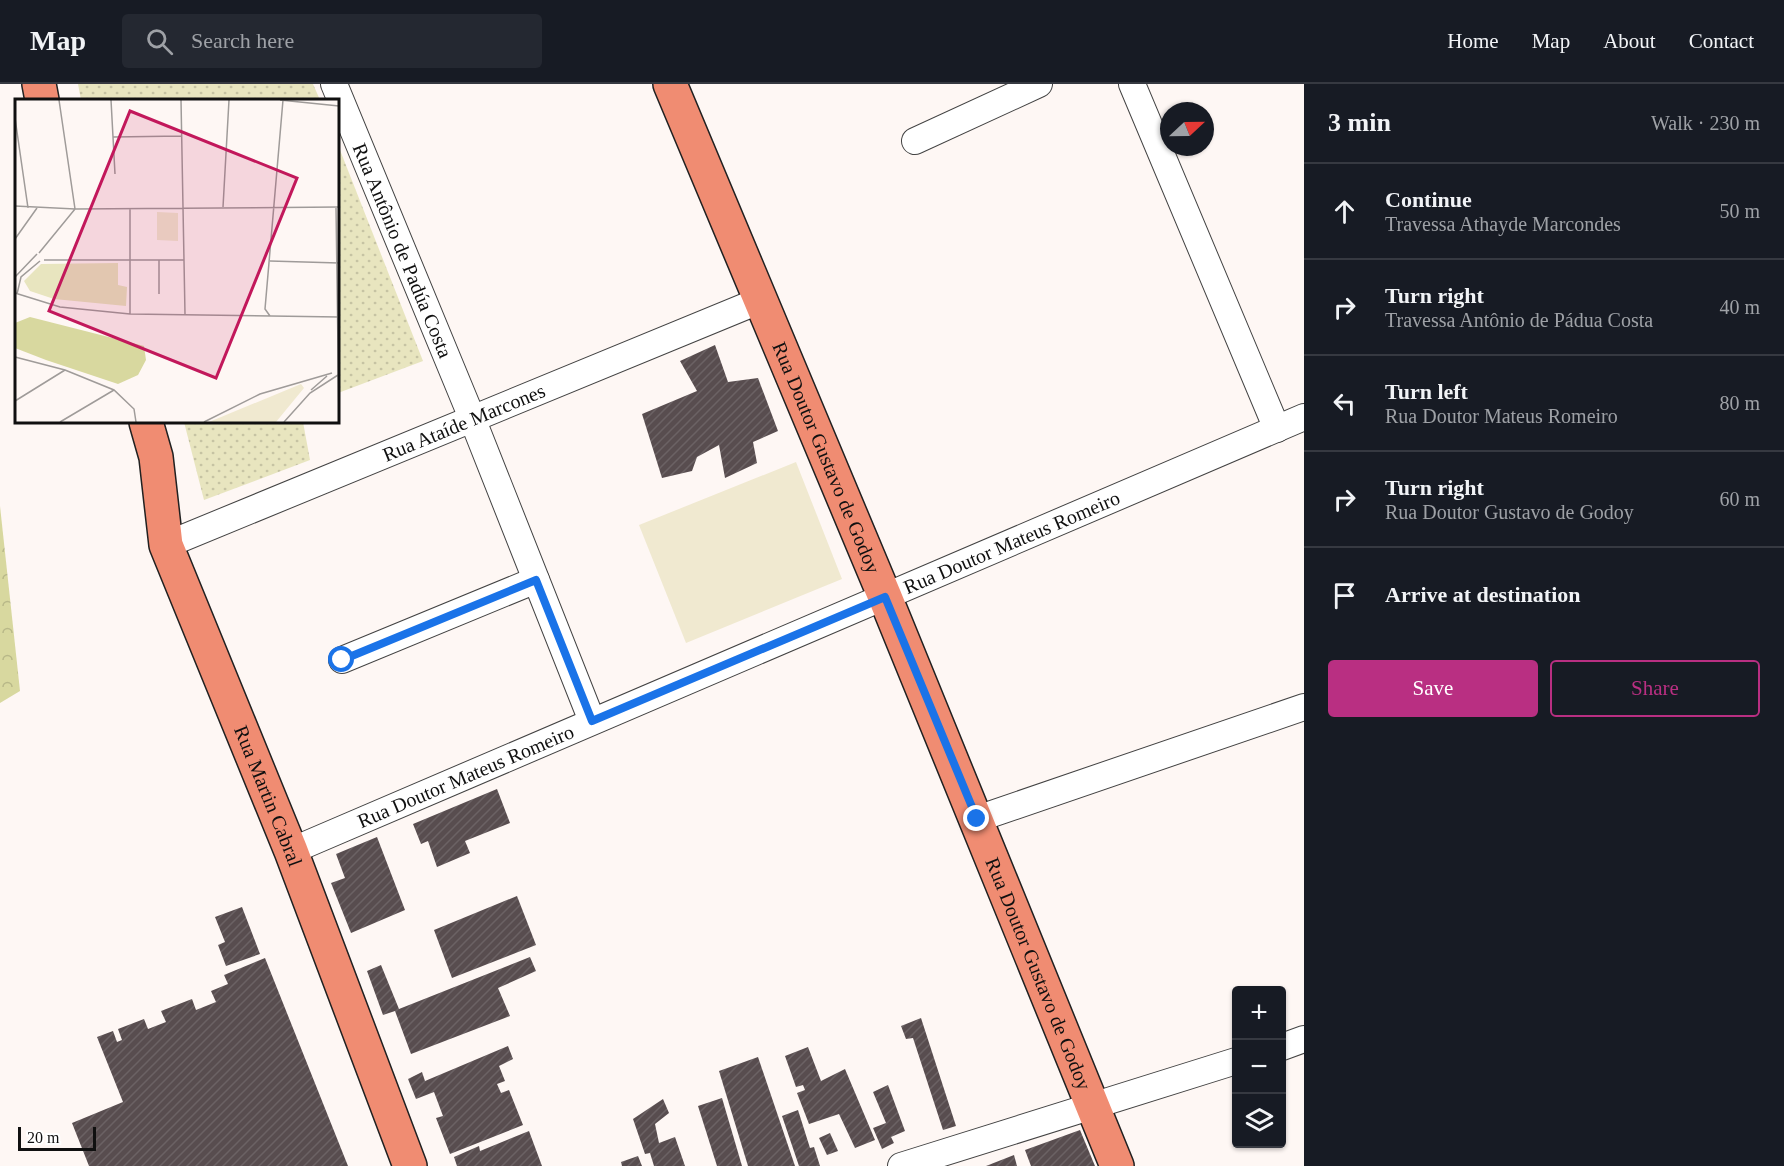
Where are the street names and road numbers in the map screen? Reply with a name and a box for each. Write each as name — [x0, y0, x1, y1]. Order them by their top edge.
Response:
street label: Rua Antônio de Padúa Costa — [349, 140, 457, 361]
street label: Rua Doutor Gustavo de Godoy — [768, 338, 885, 577]
street label: Rua Ataíde Marcones — [379, 379, 548, 466]
street label: Rua Doutor Mateus Romeiro — [900, 486, 1123, 598]
street label: Rua Doutor Mateus Romeiro — [354, 720, 577, 832]
street label: Rua Martin Cabral — [230, 722, 307, 870]
street label: Rua Doutor Gustavo de Godoy — [981, 854, 1096, 1093]

